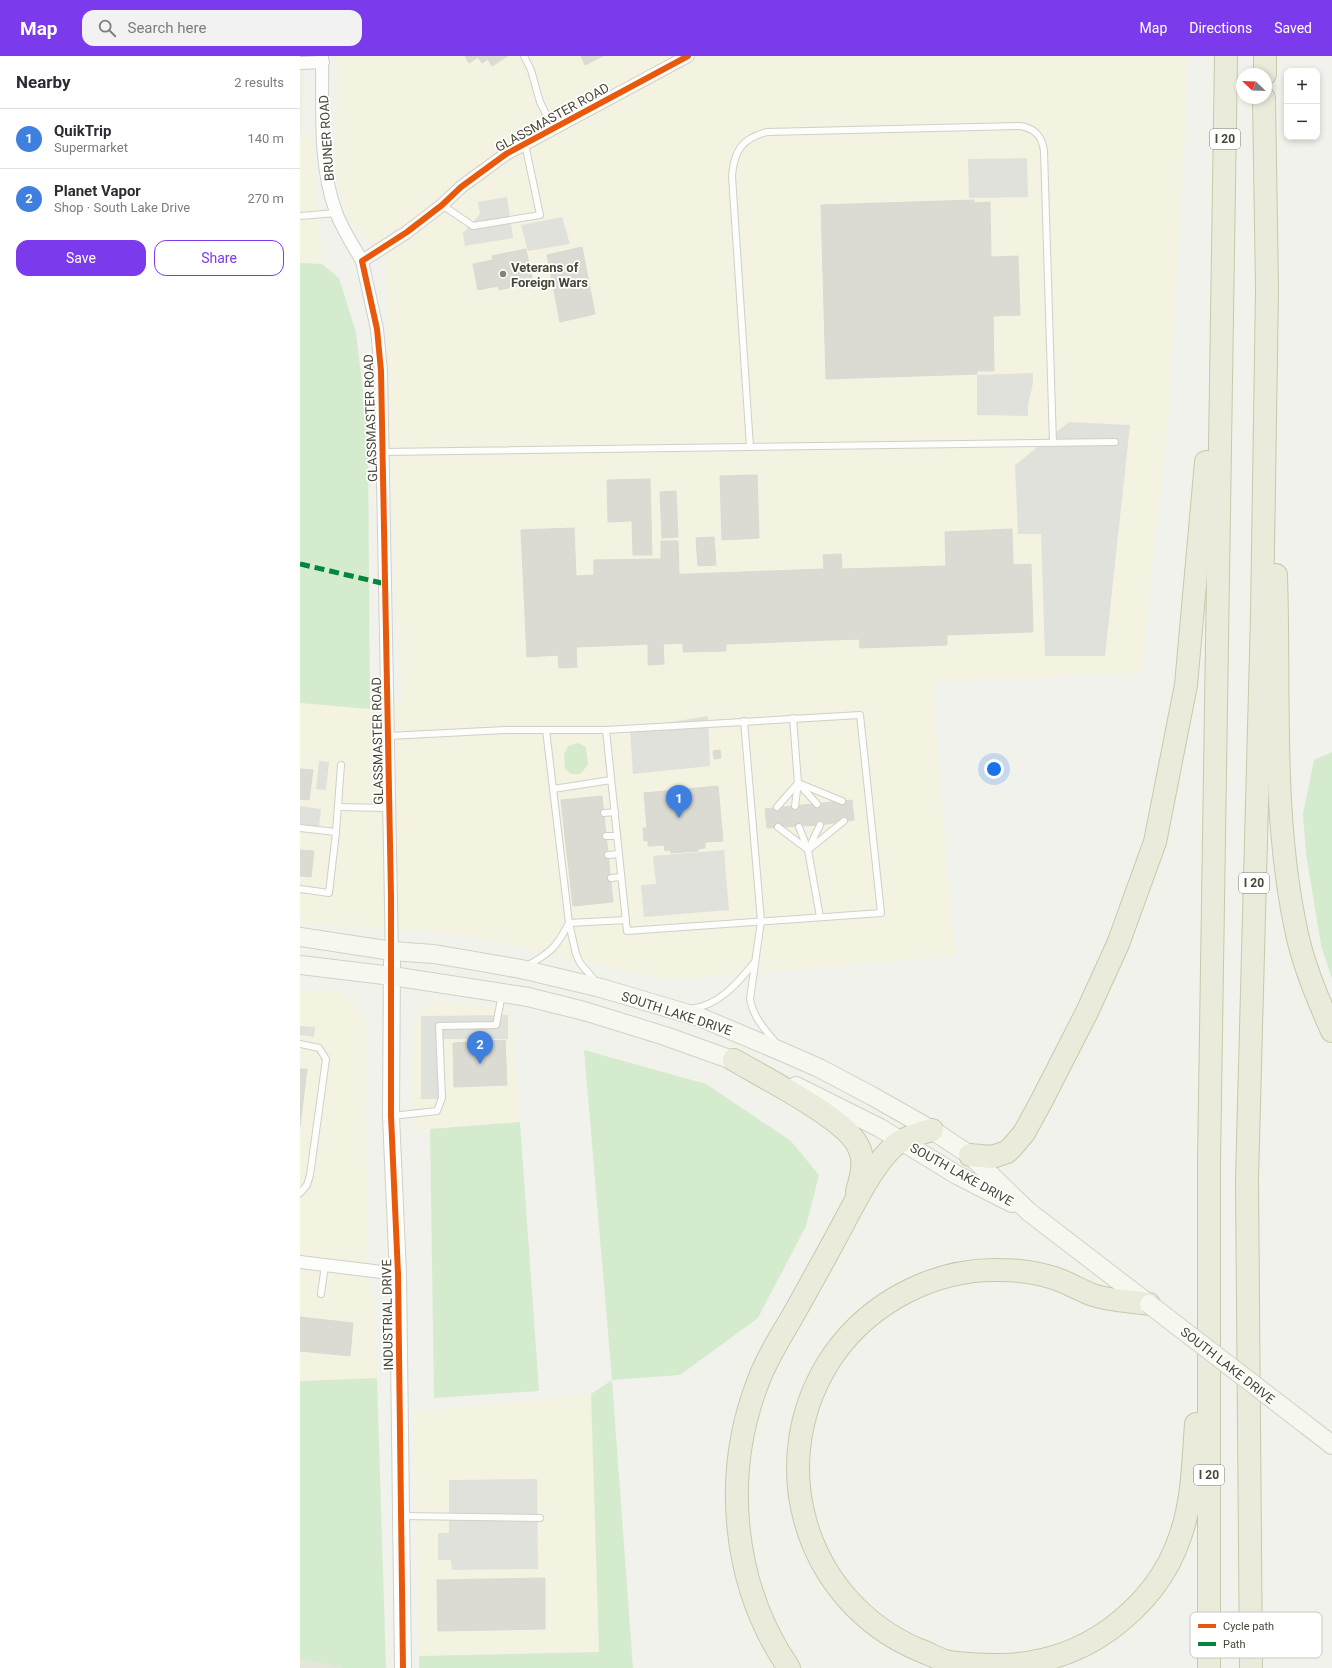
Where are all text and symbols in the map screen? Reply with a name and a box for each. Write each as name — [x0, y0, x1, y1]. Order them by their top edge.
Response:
search box — [82, 10, 362, 46]
text: Map — [20, 17, 58, 40]
icon: search — [96, 17, 118, 39]
text: Search here — [128, 19, 206, 37]
text: Map — [1140, 20, 1167, 36]
text: Directions — [1189, 20, 1252, 36]
text: Saved — [1274, 20, 1312, 36]
north arrow — [1236, 68, 1272, 104]
map controls — [1284, 68, 1320, 140]
button: + — [1284, 68, 1320, 104]
text: Nearby — [16, 72, 71, 92]
text: 2 results — [234, 75, 284, 90]
street label: GLASSMASTER ROAD — [493, 80, 612, 155]
street label: BRUNER ROAD — [316, 94, 337, 182]
button: − — [1284, 104, 1320, 140]
text: QuikTrip — [54, 122, 111, 140]
road number: I 20 — [1210, 129, 1240, 149]
text: 1 — [25, 131, 33, 146]
text: 140 m — [247, 131, 284, 146]
text: Supermarket — [54, 140, 128, 155]
text: Planet Vapor — [54, 182, 141, 200]
text: 2 — [25, 191, 33, 206]
text: 270 m — [247, 191, 284, 206]
text: Shop · South Lake Drive — [54, 200, 190, 215]
button: Save — [16, 240, 146, 276]
button: Share — [154, 240, 284, 276]
place label: Veterans of Foreign Wars — [511, 260, 588, 290]
marker: Veterans of Foreign Wars — [498, 269, 508, 279]
street label: GLASSMASTER ROAD — [361, 354, 380, 482]
street label: GLASSMASTER ROAD — [369, 677, 386, 805]
your location — [984, 759, 1004, 779]
pin: 1 — [666, 785, 692, 818]
road number: I 20 — [1239, 873, 1269, 893]
street label: SOUTH LAKE DRIVE — [620, 989, 734, 1038]
pin: 2 — [467, 1031, 493, 1064]
street label: SOUTH LAKE DRIVE — [908, 1140, 1016, 1209]
street label: INDUSTRIAL DRIVE — [379, 1259, 396, 1371]
street label: SOUTH LAKE DRIVE — [1178, 1324, 1278, 1407]
road number: I 20 — [1194, 1465, 1224, 1485]
legend — [1190, 1612, 1322, 1658]
text: Cycle path — [1223, 1620, 1274, 1633]
text: Path — [1223, 1638, 1246, 1651]

